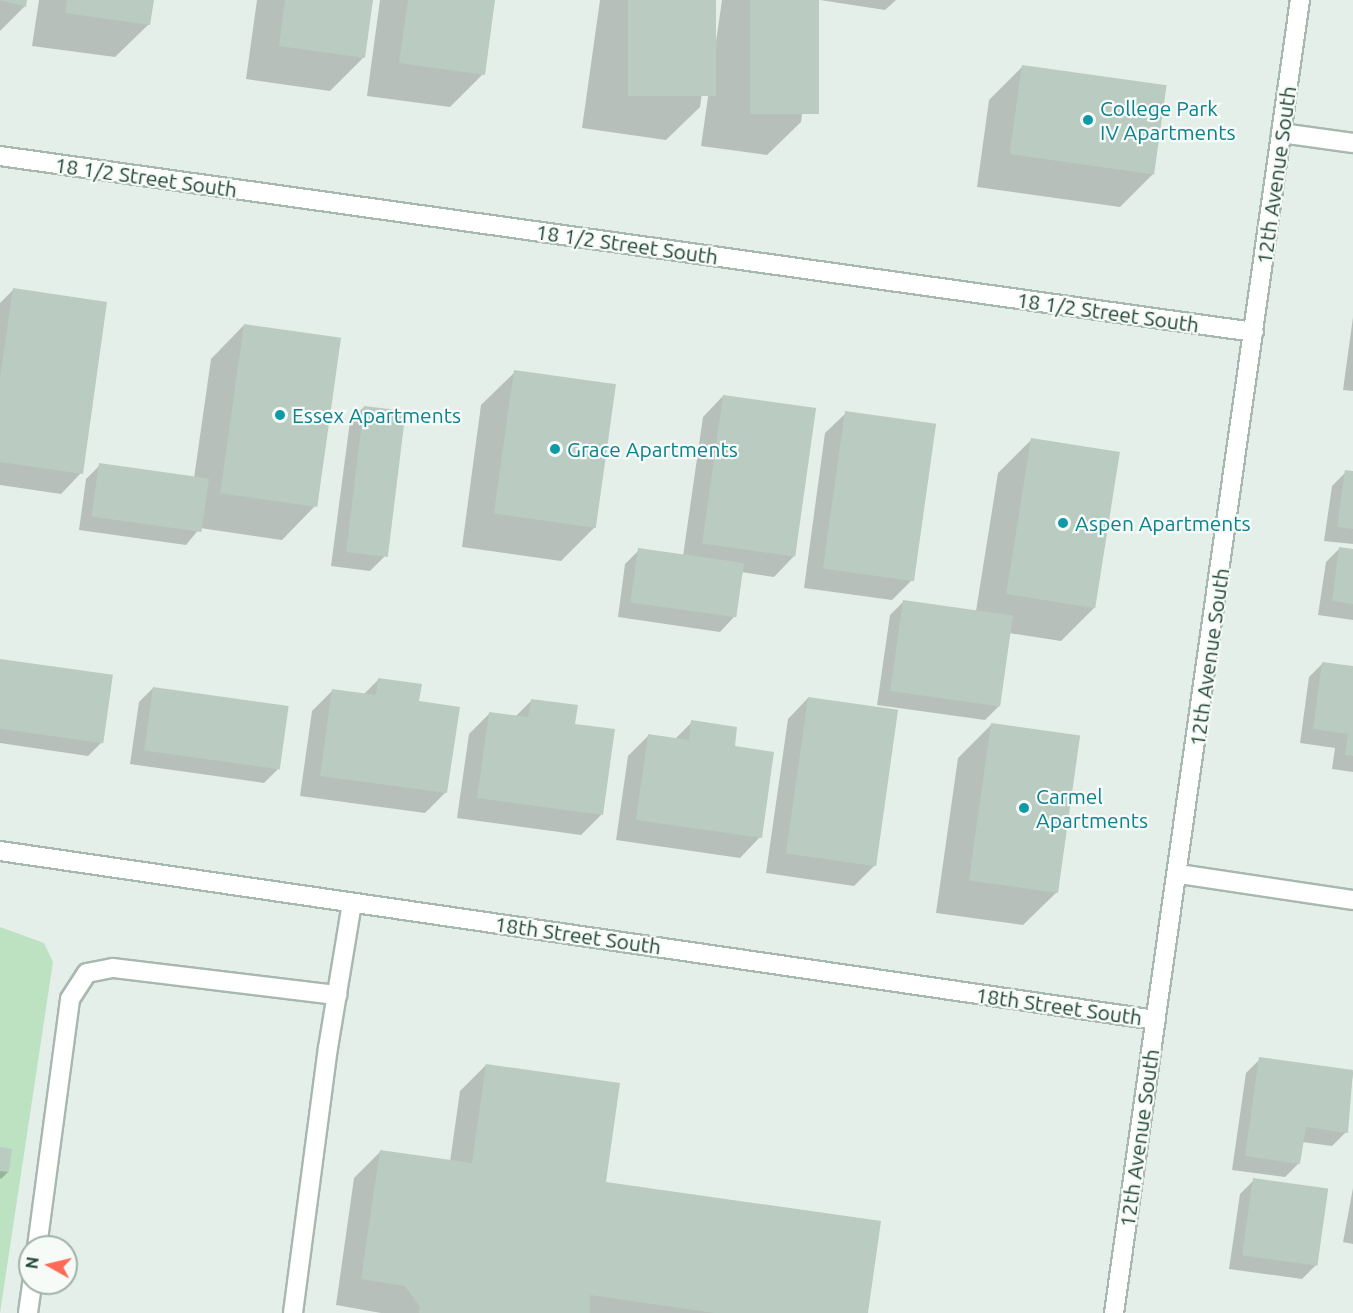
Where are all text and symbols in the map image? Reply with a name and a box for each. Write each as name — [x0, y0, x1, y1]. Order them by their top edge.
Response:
street label: 12th Avenue South — [1251, 84, 1301, 266]
place label: College Park IV Apartments — [1100, 95, 1236, 145]
marker: College Park IV Apartments — [1081, 113, 1095, 127]
street label: 18 1/2 Street South — [53, 152, 239, 202]
street label: 18 1/2 Street South — [534, 219, 720, 269]
street label: 18 1/2 Street South — [1015, 287, 1201, 337]
place label: Essex Apartments — [292, 402, 461, 428]
marker: Essex Apartments — [273, 408, 287, 422]
place label: Grace Apartments — [567, 436, 738, 462]
marker: Grace Apartments — [548, 442, 562, 456]
place label: Aspen Apartments — [1075, 510, 1251, 536]
marker: Aspen Apartments — [1056, 516, 1070, 530]
street label: 12th Avenue South — [1184, 566, 1234, 748]
place label: Carmel Apartments — [1036, 783, 1148, 833]
marker: Carmel Apartments — [1017, 801, 1031, 815]
street label: 18th Street South — [493, 911, 663, 959]
street label: 18th Street South — [974, 982, 1144, 1030]
street label: 12th Avenue South — [1114, 1047, 1164, 1229]
north arrow — [18, 1235, 78, 1295]
text: N — [22, 1256, 42, 1270]

